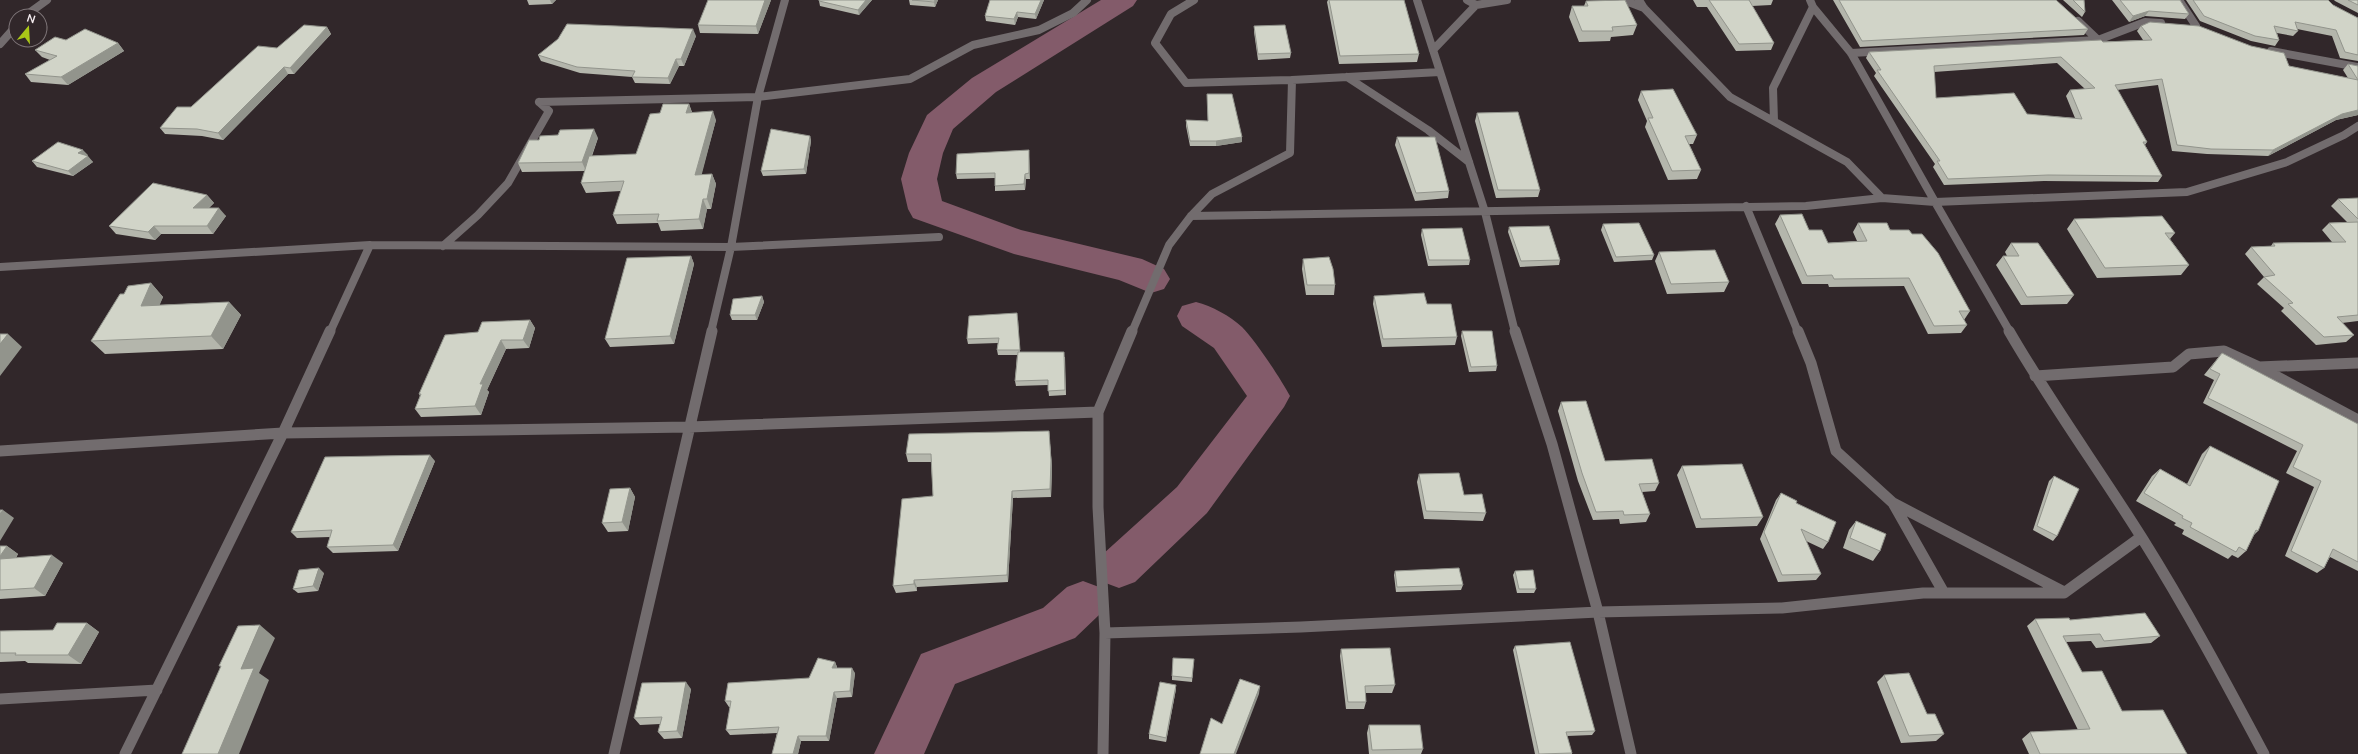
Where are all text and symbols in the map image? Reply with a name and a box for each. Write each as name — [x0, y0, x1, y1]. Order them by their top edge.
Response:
north arrow — [8, 8, 48, 48]
text: N — [25, 11, 37, 26]

